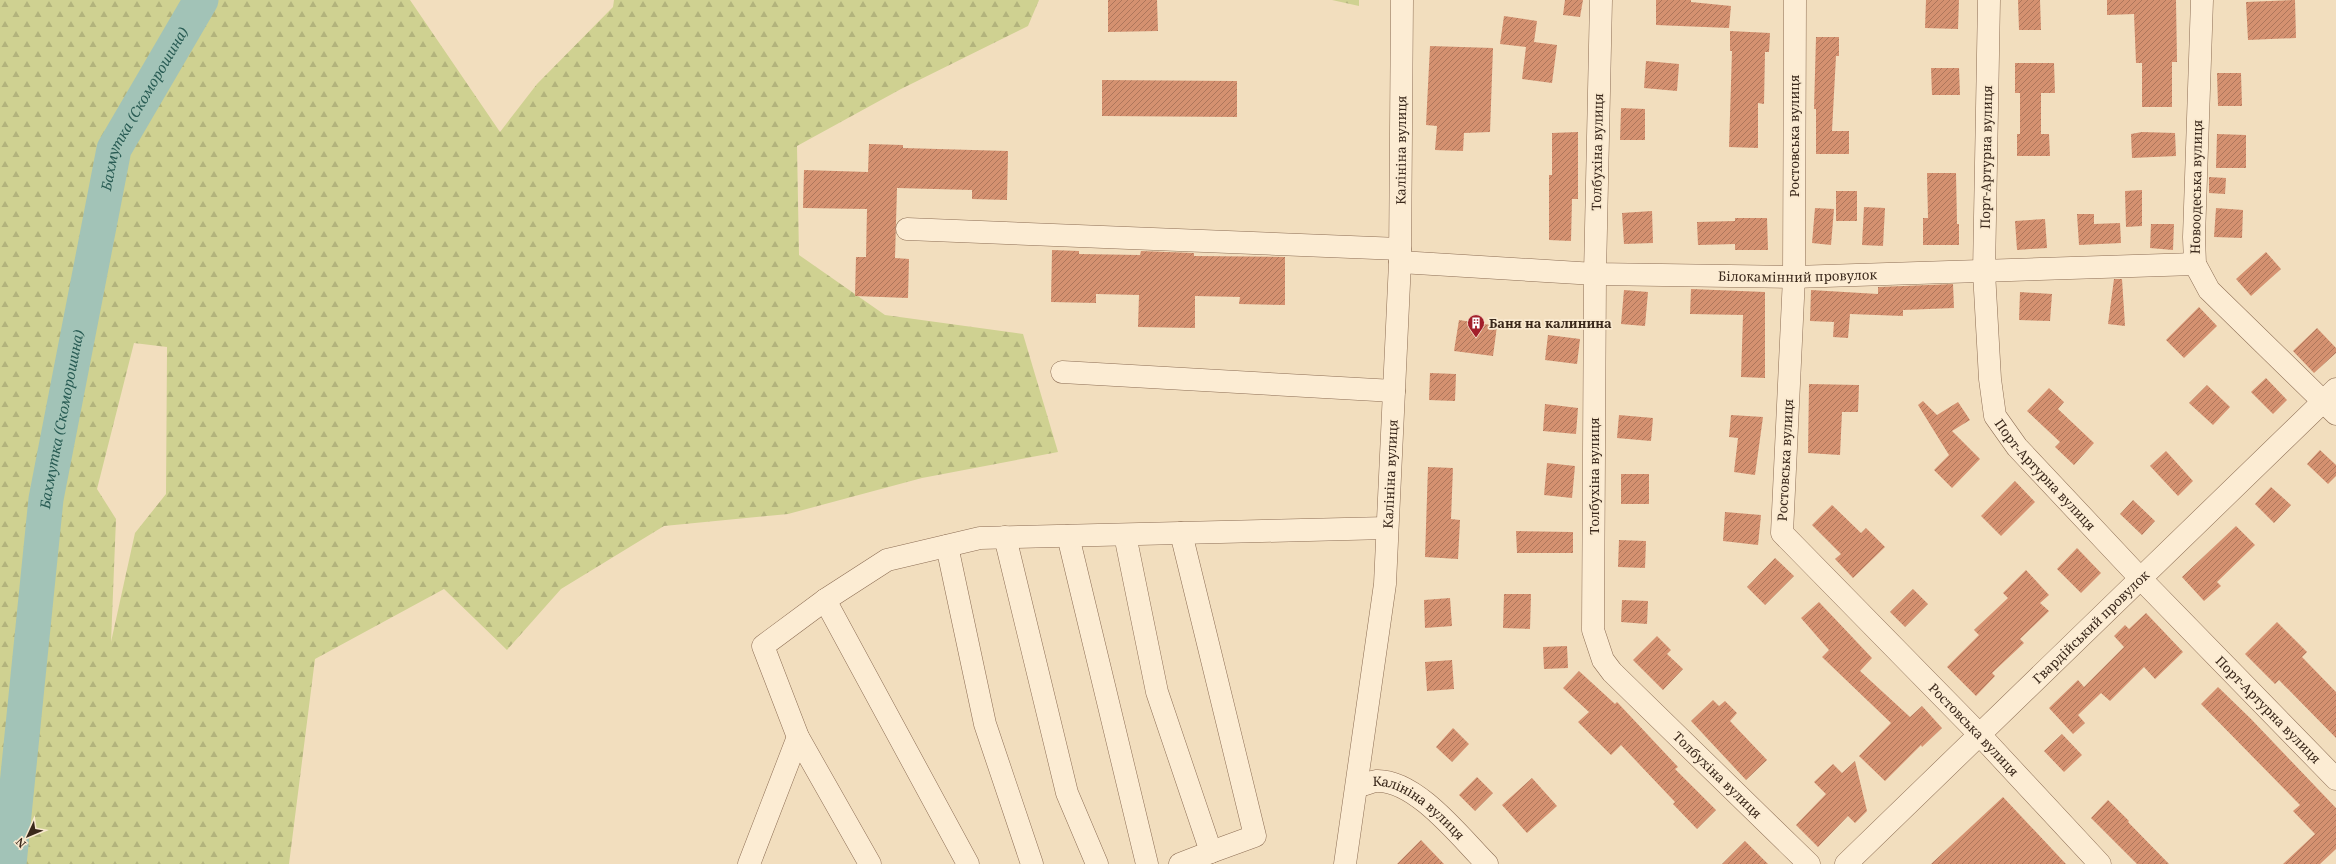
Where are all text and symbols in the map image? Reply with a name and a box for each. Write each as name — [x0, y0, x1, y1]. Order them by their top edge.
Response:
water label: Бахмутка (Скоморошина) — [96, 23, 192, 193]
street label: Ростовська вулиця — [1785, 75, 1803, 197]
street label: Порт-Артурна вулиця — [1976, 85, 1996, 229]
street label: Толбухіна вулиця — [1587, 93, 1607, 211]
street label: Калініна вулиця — [1391, 96, 1410, 205]
street label: Новоодеська вулиця — [2186, 120, 2206, 254]
street label: Білокамінний провулок — [1718, 265, 1878, 286]
building icon: Баня на калинина — [1466, 313, 1486, 338]
place label: Баня на калинина — [1489, 314, 1612, 332]
water label: Бахмутка (Скоморошина) — [35, 328, 88, 511]
street label: Ростовська вулиця — [1773, 398, 1797, 522]
street label: Порт-Артурна вулиця — [1991, 415, 2100, 534]
street label: Толбухіна вулиця — [1585, 417, 1603, 535]
street label: Калініна вулиця — [1379, 419, 1402, 529]
street label: Гвардійський провулок — [2029, 566, 2153, 687]
street label: Порт-Артурна вулиця — [2212, 652, 2325, 767]
street label: Ростовська вулиця — [1925, 679, 2023, 780]
street label: Толбухіна вулиця — [1669, 727, 1766, 822]
street label: Калініна вулиця — [1373, 772, 1469, 844]
north arrow — [8, 816, 48, 856]
text: N — [12, 835, 29, 852]

